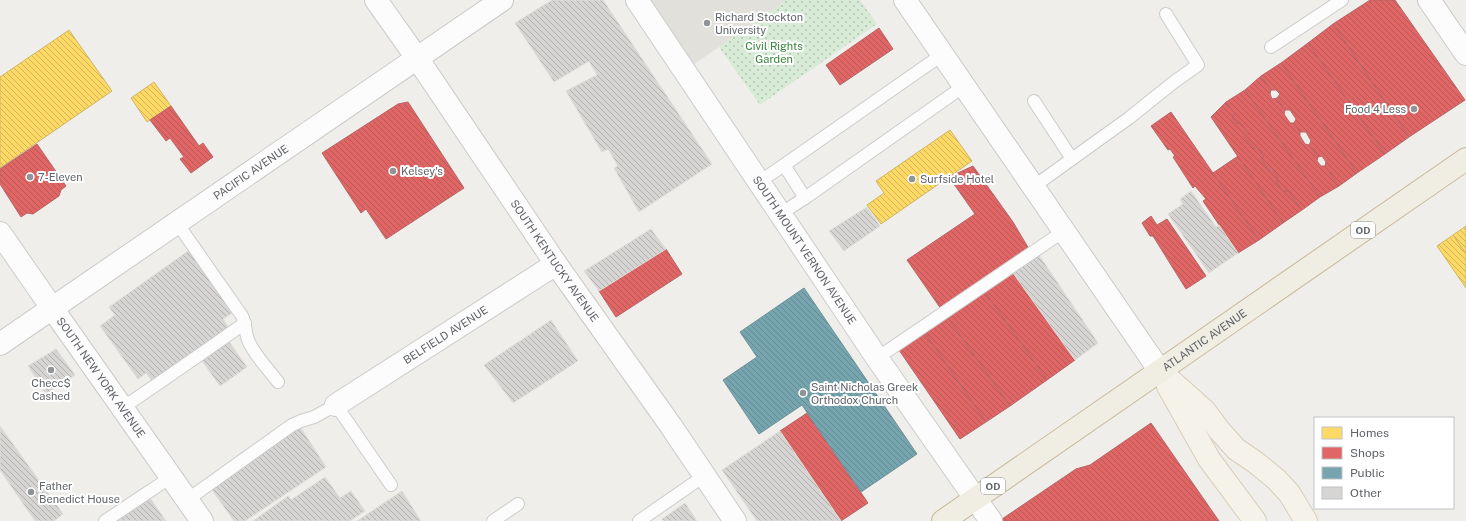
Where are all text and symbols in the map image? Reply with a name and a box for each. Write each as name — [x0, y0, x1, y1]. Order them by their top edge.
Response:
place label: Richard Stockton University — [715, 11, 803, 36]
marker: Richard Stockton University — [702, 18, 712, 28]
park label: Civil Rights Garden — [745, 40, 803, 65]
place label: Food 4 Less — [1345, 103, 1406, 115]
marker: Food 4 Less — [1409, 104, 1419, 114]
street label: PACIFIC AVENUE — [211, 142, 291, 202]
place label: Kelsey's — [401, 165, 443, 177]
marker: Kelsey's — [388, 166, 398, 176]
place label: 7-Eleven — [38, 171, 83, 183]
marker: 7-Eleven — [25, 172, 35, 182]
place label: Surfside Hotel — [920, 173, 994, 185]
street label: SOUTH MOUNT VERNON AVENUE — [751, 174, 859, 327]
marker: Surfside Hotel — [907, 174, 917, 184]
street label: SOUTH KENTUCKY AVENUE — [508, 197, 601, 324]
road number: OD — [1351, 222, 1375, 238]
street label: BELFIELD AVENUE — [401, 303, 490, 366]
street label: ATLANTIC AVENUE — [1160, 307, 1249, 373]
street label: SOUTH NEW YORK AVENUE — [54, 315, 148, 440]
marker: Checc$ Cashed — [46, 365, 56, 375]
place label: Checc$ Cashed — [31, 377, 71, 402]
place label: Saint Nicholas Greek Orthodox Church — [811, 381, 918, 406]
marker: Saint Nicholas Greek Orthodox Church — [798, 388, 808, 398]
legend — [1314, 417, 1454, 509]
text: Homes — [1350, 426, 1389, 440]
text: Shops — [1350, 446, 1385, 460]
text: Public — [1350, 466, 1385, 480]
road number: OD — [981, 478, 1005, 494]
place label: Father Benedict House — [39, 480, 120, 505]
text: Other — [1350, 486, 1382, 500]
marker: Father Benedict House — [26, 487, 36, 497]

